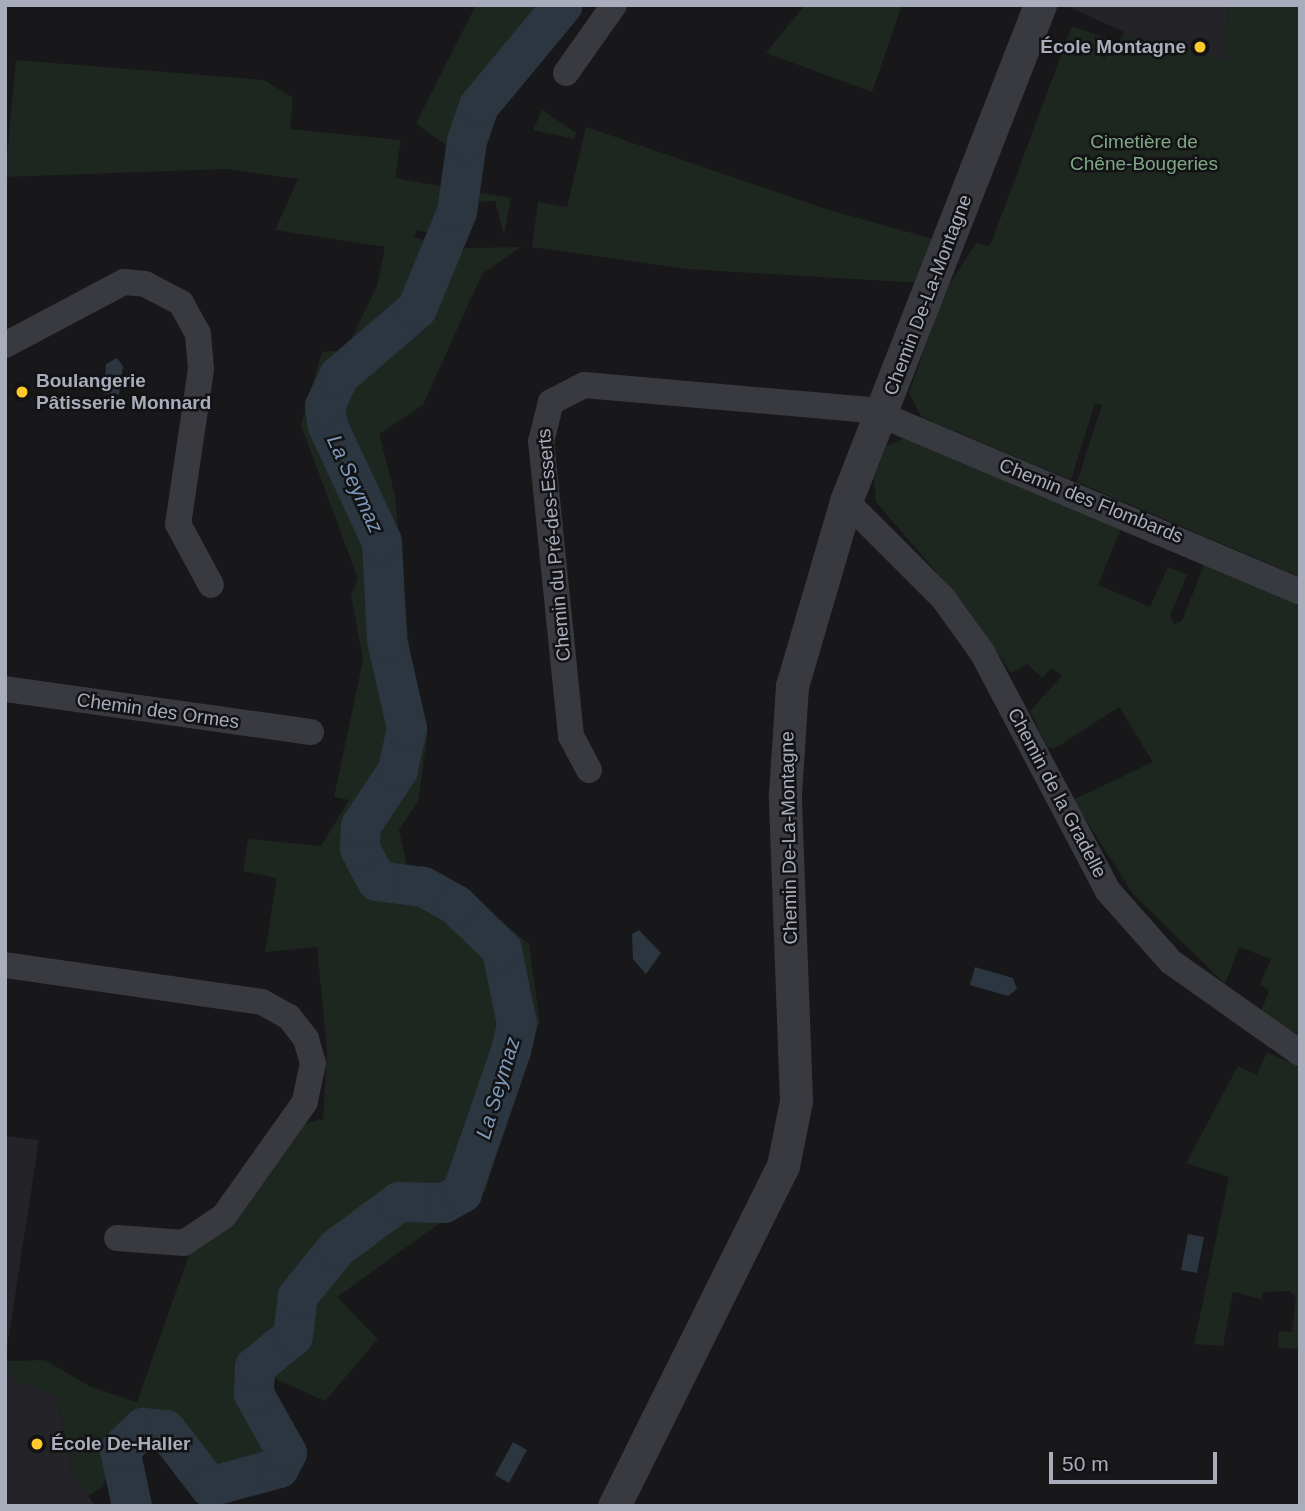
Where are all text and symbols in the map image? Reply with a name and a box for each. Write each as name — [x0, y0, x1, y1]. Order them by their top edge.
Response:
place label: École Montagne — [1040, 36, 1186, 58]
marker: École Montagne — [1192, 39, 1208, 55]
park label: Cimetière de Chêne-Bougeries — [1070, 131, 1218, 175]
street label: Chemin De-La-Montagne — [879, 191, 977, 399]
place label: Boulangerie Pâtisserie Monnard — [36, 370, 211, 414]
marker: Boulangerie Pâtisserie Monnard — [14, 384, 30, 400]
street label: Chemin du Pré-des-Esserts — [532, 428, 576, 662]
water label: La Seymaz — [321, 431, 389, 537]
street label: Chemin des Flombards — [996, 454, 1186, 548]
street label: Chemin des Ormes — [75, 688, 241, 734]
street label: Chemin de la Gradelle — [1003, 704, 1111, 882]
street label: Chemin De-La-Montagne — [776, 731, 802, 945]
water label: La Seymaz — [471, 1034, 525, 1142]
place label: École De-Haller — [51, 1433, 190, 1455]
marker: École De-Haller — [29, 1436, 45, 1452]
scale bar — [1053, 1438, 1221, 1482]
text: 50 m — [1062, 1452, 1109, 1475]

